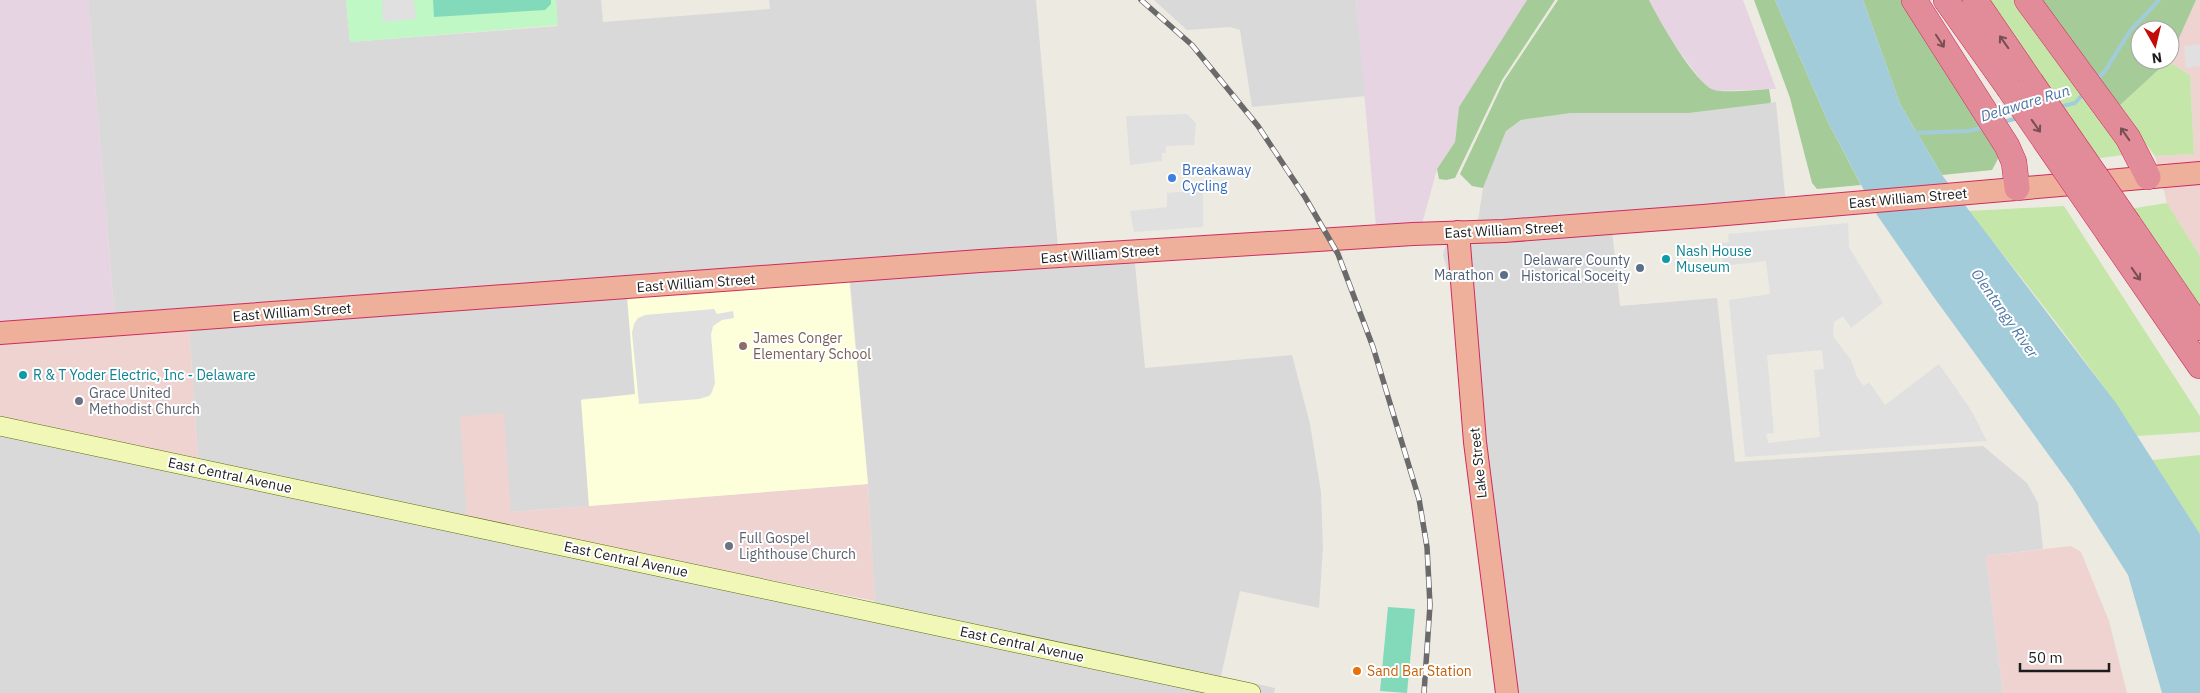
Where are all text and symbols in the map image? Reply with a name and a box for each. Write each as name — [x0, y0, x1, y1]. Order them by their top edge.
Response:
north arrow — [2130, 20, 2180, 70]
one-way arrow — [1935, 34, 1945, 48]
one-way arrow — [1998, 35, 2009, 49]
text: N — [2151, 48, 2163, 67]
water label: Delaware Run — [1978, 80, 2072, 126]
one-way arrow — [2031, 119, 2041, 133]
one-way arrow — [2120, 127, 2130, 141]
place label: Breakaway Cycling — [1182, 161, 1251, 195]
marker: Breakaway Cycling — [1166, 172, 1178, 184]
street label: East William Street — [1848, 184, 1968, 212]
street label: East William Street — [1444, 218, 1564, 242]
street label: East William Street — [1040, 241, 1160, 267]
place label: Nash House Museum — [1676, 242, 1752, 276]
place label: Delaware County Historical Soceity — [1521, 251, 1630, 285]
marker: Nash House Museum — [1660, 253, 1672, 265]
marker: Delaware County Historical Soceity — [1634, 262, 1646, 274]
water label: Olentangy River — [1967, 265, 2043, 362]
place label: Marathon — [1434, 266, 1494, 284]
one-way arrow — [2131, 267, 2141, 281]
marker: Marathon — [1498, 269, 1510, 281]
street label: East William Street — [636, 270, 756, 296]
street label: East William Street — [232, 299, 352, 325]
place label: James Conger Elementary School — [753, 329, 871, 363]
marker: James Conger Elementary School — [737, 340, 749, 352]
place label: R & T Yoder Electric, Inc - Delaware — [33, 366, 256, 384]
marker: R & T Yoder Electric, Inc - Delaware — [17, 369, 29, 381]
place label: Grace United Methodist Church — [89, 384, 200, 418]
marker: Grace United Methodist Church — [73, 395, 85, 407]
street label: Lake Street — [1465, 427, 1491, 499]
street label: East Central Avenue — [166, 453, 294, 497]
place label: Full Gospel Lighthouse Church — [739, 529, 856, 563]
street label: East Central Avenue — [562, 537, 690, 581]
marker: Full Gospel Lighthouse Church — [723, 540, 735, 552]
street label: East Central Avenue — [958, 622, 1086, 666]
scale bar — [2020, 640, 2109, 672]
text: 50 m — [2028, 648, 2063, 667]
place label: Sand Bar Station — [1367, 662, 1472, 680]
marker: Sand Bar Station — [1351, 665, 1363, 677]

